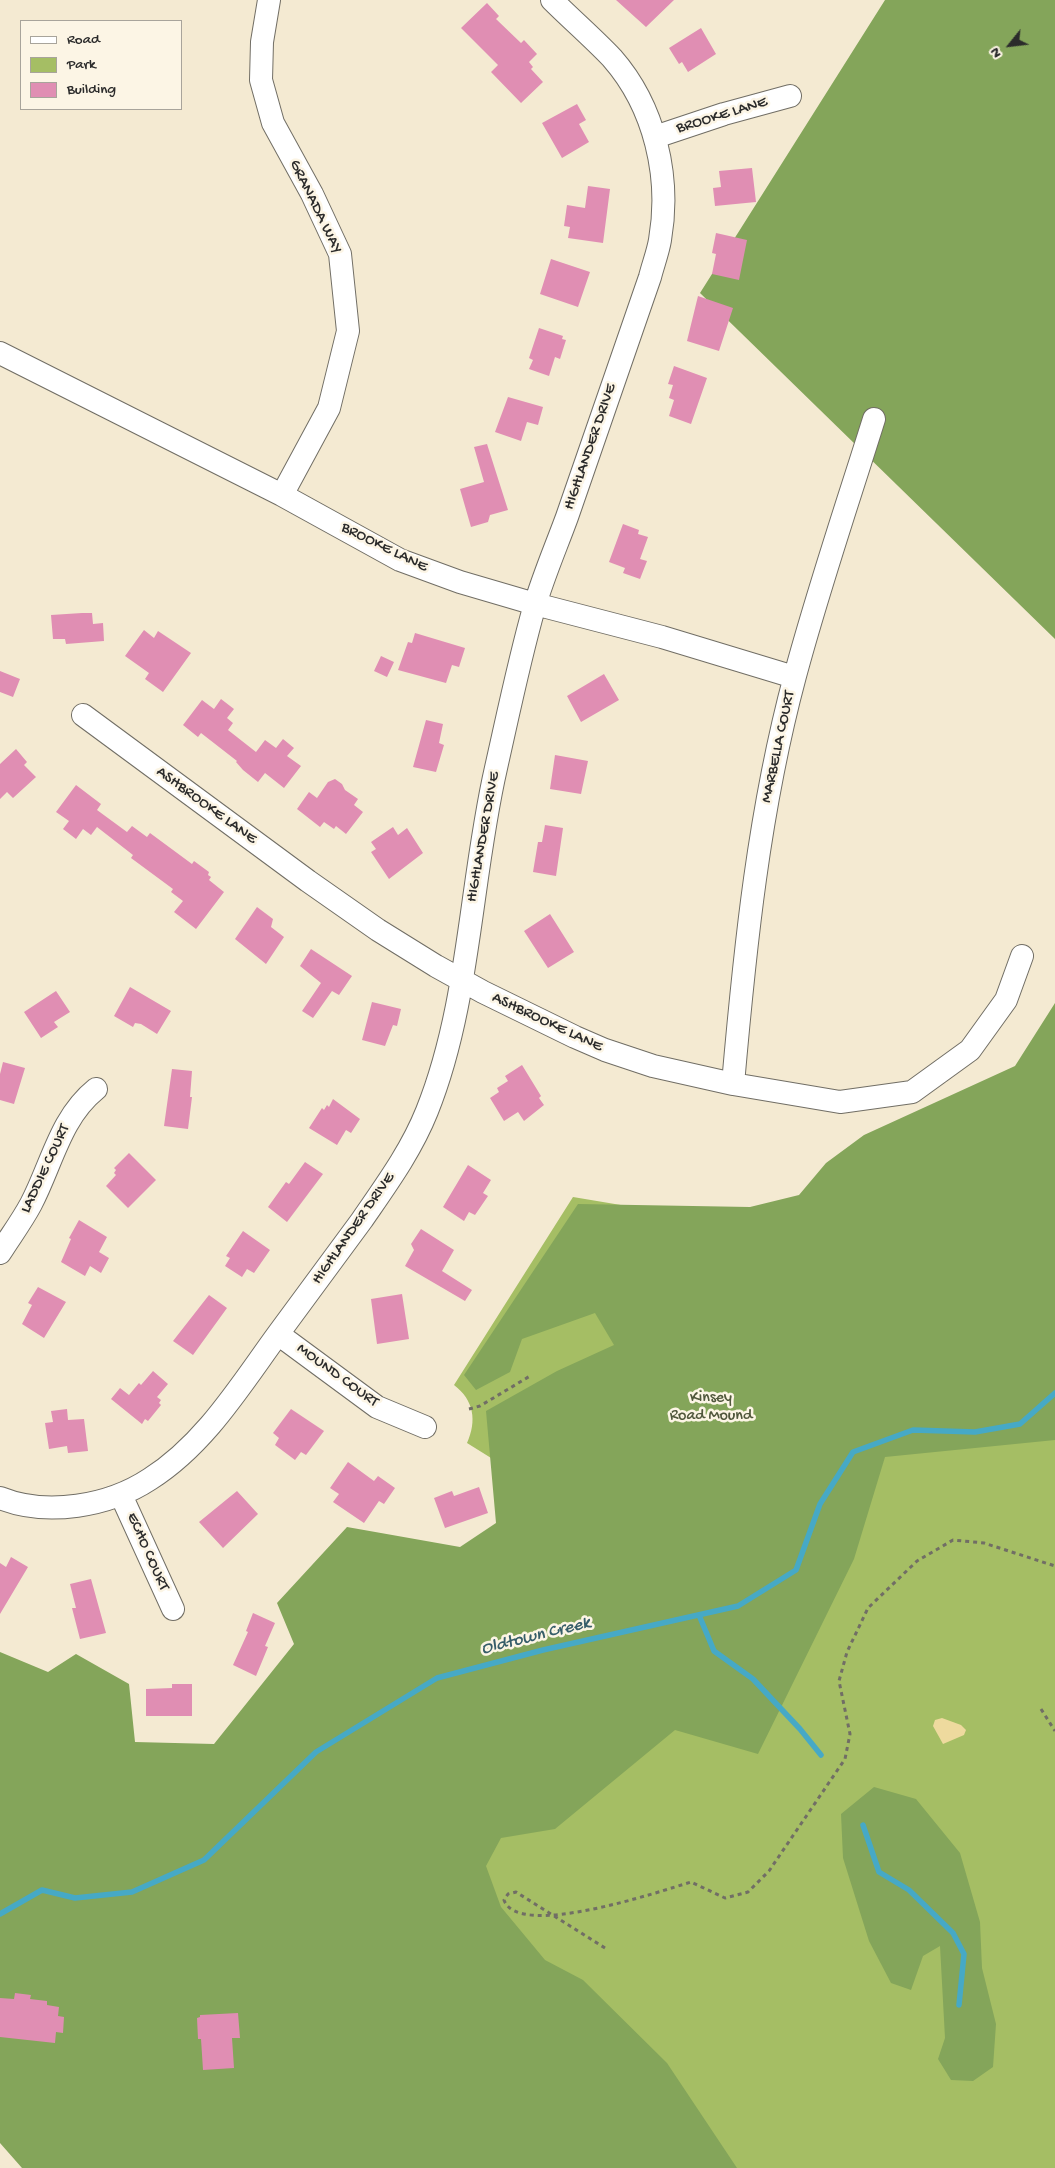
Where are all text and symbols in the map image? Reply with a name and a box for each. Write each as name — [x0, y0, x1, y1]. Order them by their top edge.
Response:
legend — [20, 20, 182, 110]
north arrow — [985, 20, 1035, 70]
text: Road — [67, 31, 100, 49]
text: N — [987, 44, 1006, 61]
text: Park — [67, 56, 96, 74]
text: Building — [67, 81, 116, 99]
street label: BROOKE LANE — [674, 93, 770, 139]
street label: GRANADA WAY — [284, 157, 346, 257]
street label: HIGHLANDER DRIVE — [560, 381, 622, 513]
street label: BROOKE LANE — [337, 519, 431, 577]
street label: MARBELLA COURT — [758, 689, 800, 805]
street label: ASHBROOKE LANE — [152, 763, 260, 849]
street label: HIGHLANDER DRIVE — [463, 770, 505, 904]
street label: ASHBROOKE LANE — [489, 989, 605, 1057]
street label: LADDIE COURT — [17, 1122, 75, 1216]
street label: HIGHLANDER DRIVE — [308, 1169, 400, 1289]
street label: MOUND COURT — [292, 1340, 382, 1412]
park label: Kinsey Road Mound — [670, 1389, 752, 1427]
street label: ECHO COURT — [121, 1510, 173, 1594]
water label: Oldtown Creek — [479, 1613, 593, 1661]

